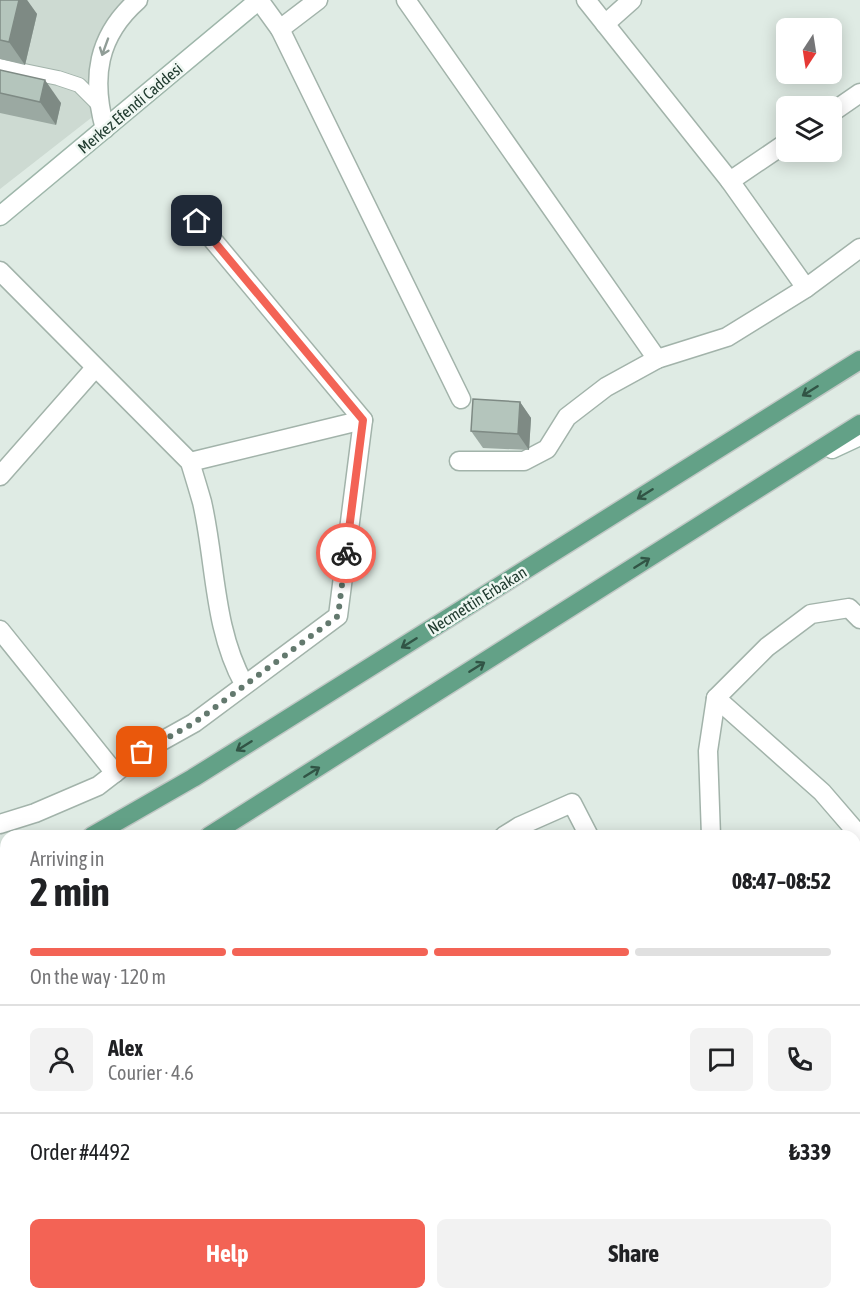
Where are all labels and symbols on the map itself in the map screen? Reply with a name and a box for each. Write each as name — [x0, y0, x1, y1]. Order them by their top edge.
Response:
north arrow — [776, 18, 842, 84]
one-way arrow — [98, 37, 109, 55]
street label: Merkez Efendi Caddesi — [74, 59, 186, 157]
pin — [171, 195, 222, 246]
one-way arrow — [802, 384, 819, 397]
one-way arrow — [637, 489, 654, 501]
courier — [316, 523, 376, 583]
one-way arrow — [633, 556, 650, 568]
street label: Necmettin Erbakan — [424, 562, 530, 638]
one-way arrow — [401, 637, 418, 649]
one-way arrow — [468, 661, 485, 673]
pin — [116, 726, 167, 777]
one-way arrow — [236, 741, 253, 753]
one-way arrow — [304, 765, 321, 778]

